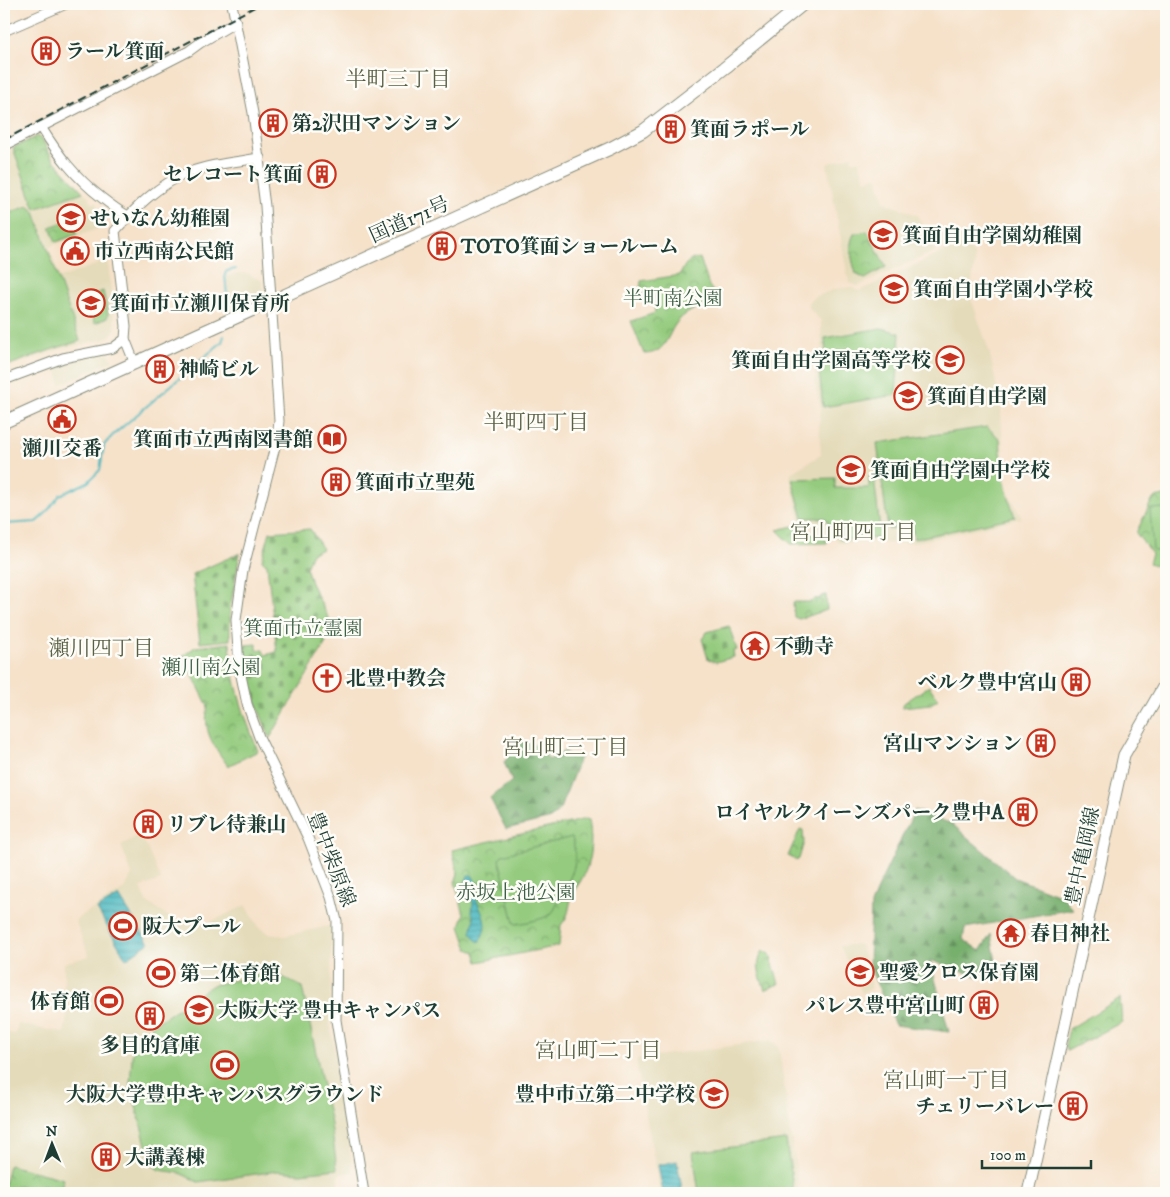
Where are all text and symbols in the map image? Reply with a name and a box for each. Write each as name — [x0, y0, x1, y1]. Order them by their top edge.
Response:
building icon: ラール箕面 — [31, 36, 61, 66]
place label: ラール箕面 — [65, 40, 165, 65]
district label: 半町三丁目 — [346, 67, 451, 93]
building icon: 第2沢田マンション — [258, 108, 288, 138]
place label: 第2沢田マンション — [292, 112, 461, 137]
building icon: 箕面ラポール — [656, 114, 686, 144]
place label: 箕面ラポール — [690, 118, 810, 143]
building icon: セレコート箕面 — [307, 159, 337, 189]
place label: セレコート箕面 — [163, 163, 303, 188]
street label: 国道171号 — [366, 192, 454, 249]
school or university icon: せいなん幼稚園 — [56, 203, 86, 233]
place label: せいなん幼稚園 — [90, 207, 230, 232]
school or university icon: 箕面自由学園幼稚園 — [868, 220, 898, 250]
place label: 箕面自由学園幼稚園 — [902, 224, 1082, 249]
building icon: TOTO箕面ショールーム — [427, 231, 457, 261]
place label: TOTO箕面ショールーム — [460, 235, 679, 260]
public building icon: 市立西南公民館 — [60, 236, 90, 266]
place label: 市立西南公民館 — [94, 240, 234, 265]
school or university icon: 箕面自由学園小学校 — [879, 274, 909, 304]
place label: 箕面自由学園小学校 — [913, 278, 1093, 303]
park label: 半町南公園 — [623, 287, 723, 312]
school or university icon: 箕面市立瀬川保育所 — [76, 288, 106, 318]
place label: 箕面市立瀬川保育所 — [110, 292, 290, 317]
school or university icon: 箕面自由学園高等学校 — [935, 345, 965, 375]
place label: 箕面自由学園高等学校 — [731, 349, 931, 374]
building icon: 神崎ビル — [145, 354, 175, 384]
place label: 神崎ビル — [179, 358, 259, 383]
school or university icon: 箕面自由学園 — [893, 381, 923, 411]
place label: 箕面自由学園 — [927, 385, 1047, 410]
public building icon: 瀬川交番 — [47, 404, 77, 434]
district label: 半町四丁目 — [484, 410, 589, 436]
library icon: 箕面市立西南図書館 — [317, 424, 347, 454]
place label: 箕面市立西南図書館 — [133, 428, 313, 453]
place label: 瀬川交番 — [22, 437, 102, 462]
school or university icon: 箕面自由学園中学校 — [836, 455, 866, 485]
place label: 箕面自由学園中学校 — [870, 459, 1050, 484]
building icon: 箕面市立聖苑 — [321, 467, 351, 497]
place label: 箕面市立聖苑 — [355, 471, 475, 496]
district label: 宮山町四丁目 — [790, 520, 916, 546]
park label: 箕面市立霊園 — [243, 617, 363, 642]
temple icon: 不動寺 — [740, 631, 770, 661]
place label: 不動寺 — [774, 635, 834, 660]
district label: 瀬川四丁目 — [49, 636, 154, 662]
park label: 瀬川南公園 — [161, 656, 261, 681]
church icon: 北豊中教会 — [312, 663, 342, 693]
place label: 北豊中教会 — [346, 667, 446, 692]
building icon: ベルク豊中宮山 — [1061, 667, 1091, 697]
place label: ベルク豊中宮山 — [917, 671, 1057, 696]
building icon: 宮山マンション — [1026, 728, 1056, 758]
place label: 宮山マンション — [883, 732, 1022, 757]
district label: 宮山町三丁目 — [502, 735, 628, 761]
building icon: ロイヤルクイーンズパーク豊中A — [1008, 797, 1038, 827]
place label: ロイヤルクイーンズパーク豊中A — [714, 801, 1005, 826]
street label: 豊中亀岡線 — [1061, 805, 1106, 908]
street label: 豊中柴原線 — [301, 808, 360, 911]
building icon: リブレ待兼山 — [133, 809, 163, 839]
place label: リブレ待兼山 — [167, 813, 286, 838]
park label: 赤坂上池公園 — [456, 881, 576, 906]
sports icon: 阪大プール — [108, 911, 138, 941]
place label: 阪大プール — [142, 915, 241, 940]
temple icon: 春日神社 — [996, 918, 1026, 948]
place label: 春日神社 — [1030, 922, 1110, 947]
school or university icon: 聖愛クロス保育園 — [845, 957, 875, 987]
sports icon: 第二体育館 — [146, 958, 176, 988]
place label: 聖愛クロス保育園 — [879, 961, 1039, 986]
place label: 第二体育館 — [180, 962, 280, 987]
sports icon: 体育館 — [94, 986, 124, 1016]
place label: 体育館 — [30, 990, 90, 1015]
building icon: パレス豊中宮山町 — [969, 990, 999, 1020]
place label: パレス豊中宮山町 — [806, 994, 966, 1019]
school or university icon: 大阪大学 豊中キャンパス — [184, 995, 214, 1025]
place label: 大阪大学 豊中キャンパス — [218, 999, 441, 1024]
building icon: 多目的倉庫 — [135, 1001, 165, 1031]
place label: 多目的倉庫 — [100, 1034, 200, 1059]
district label: 宮山町二丁目 — [535, 1038, 661, 1064]
sports icon: 大阪大学豊中キャンパスグラウンド — [210, 1050, 240, 1080]
district label: 宮山町一丁目 — [883, 1068, 1009, 1094]
school or university icon: 豊中市立第二中学校 — [699, 1079, 729, 1109]
place label: 大阪大学豊中キャンパスグラウンド — [66, 1083, 384, 1108]
place label: 豊中市立第二中学校 — [515, 1083, 695, 1108]
building icon: チェリーバレー — [1058, 1091, 1088, 1121]
place label: チェリーバレー — [916, 1095, 1054, 1120]
north arrow — [28, 1120, 78, 1170]
text: N — [46, 1123, 58, 1141]
scale bar — [982, 1137, 1091, 1169]
building icon: 大講義棟 — [91, 1142, 121, 1172]
place label: 大講義棟 — [125, 1146, 205, 1171]
text: 100 m — [990, 1146, 1026, 1165]

